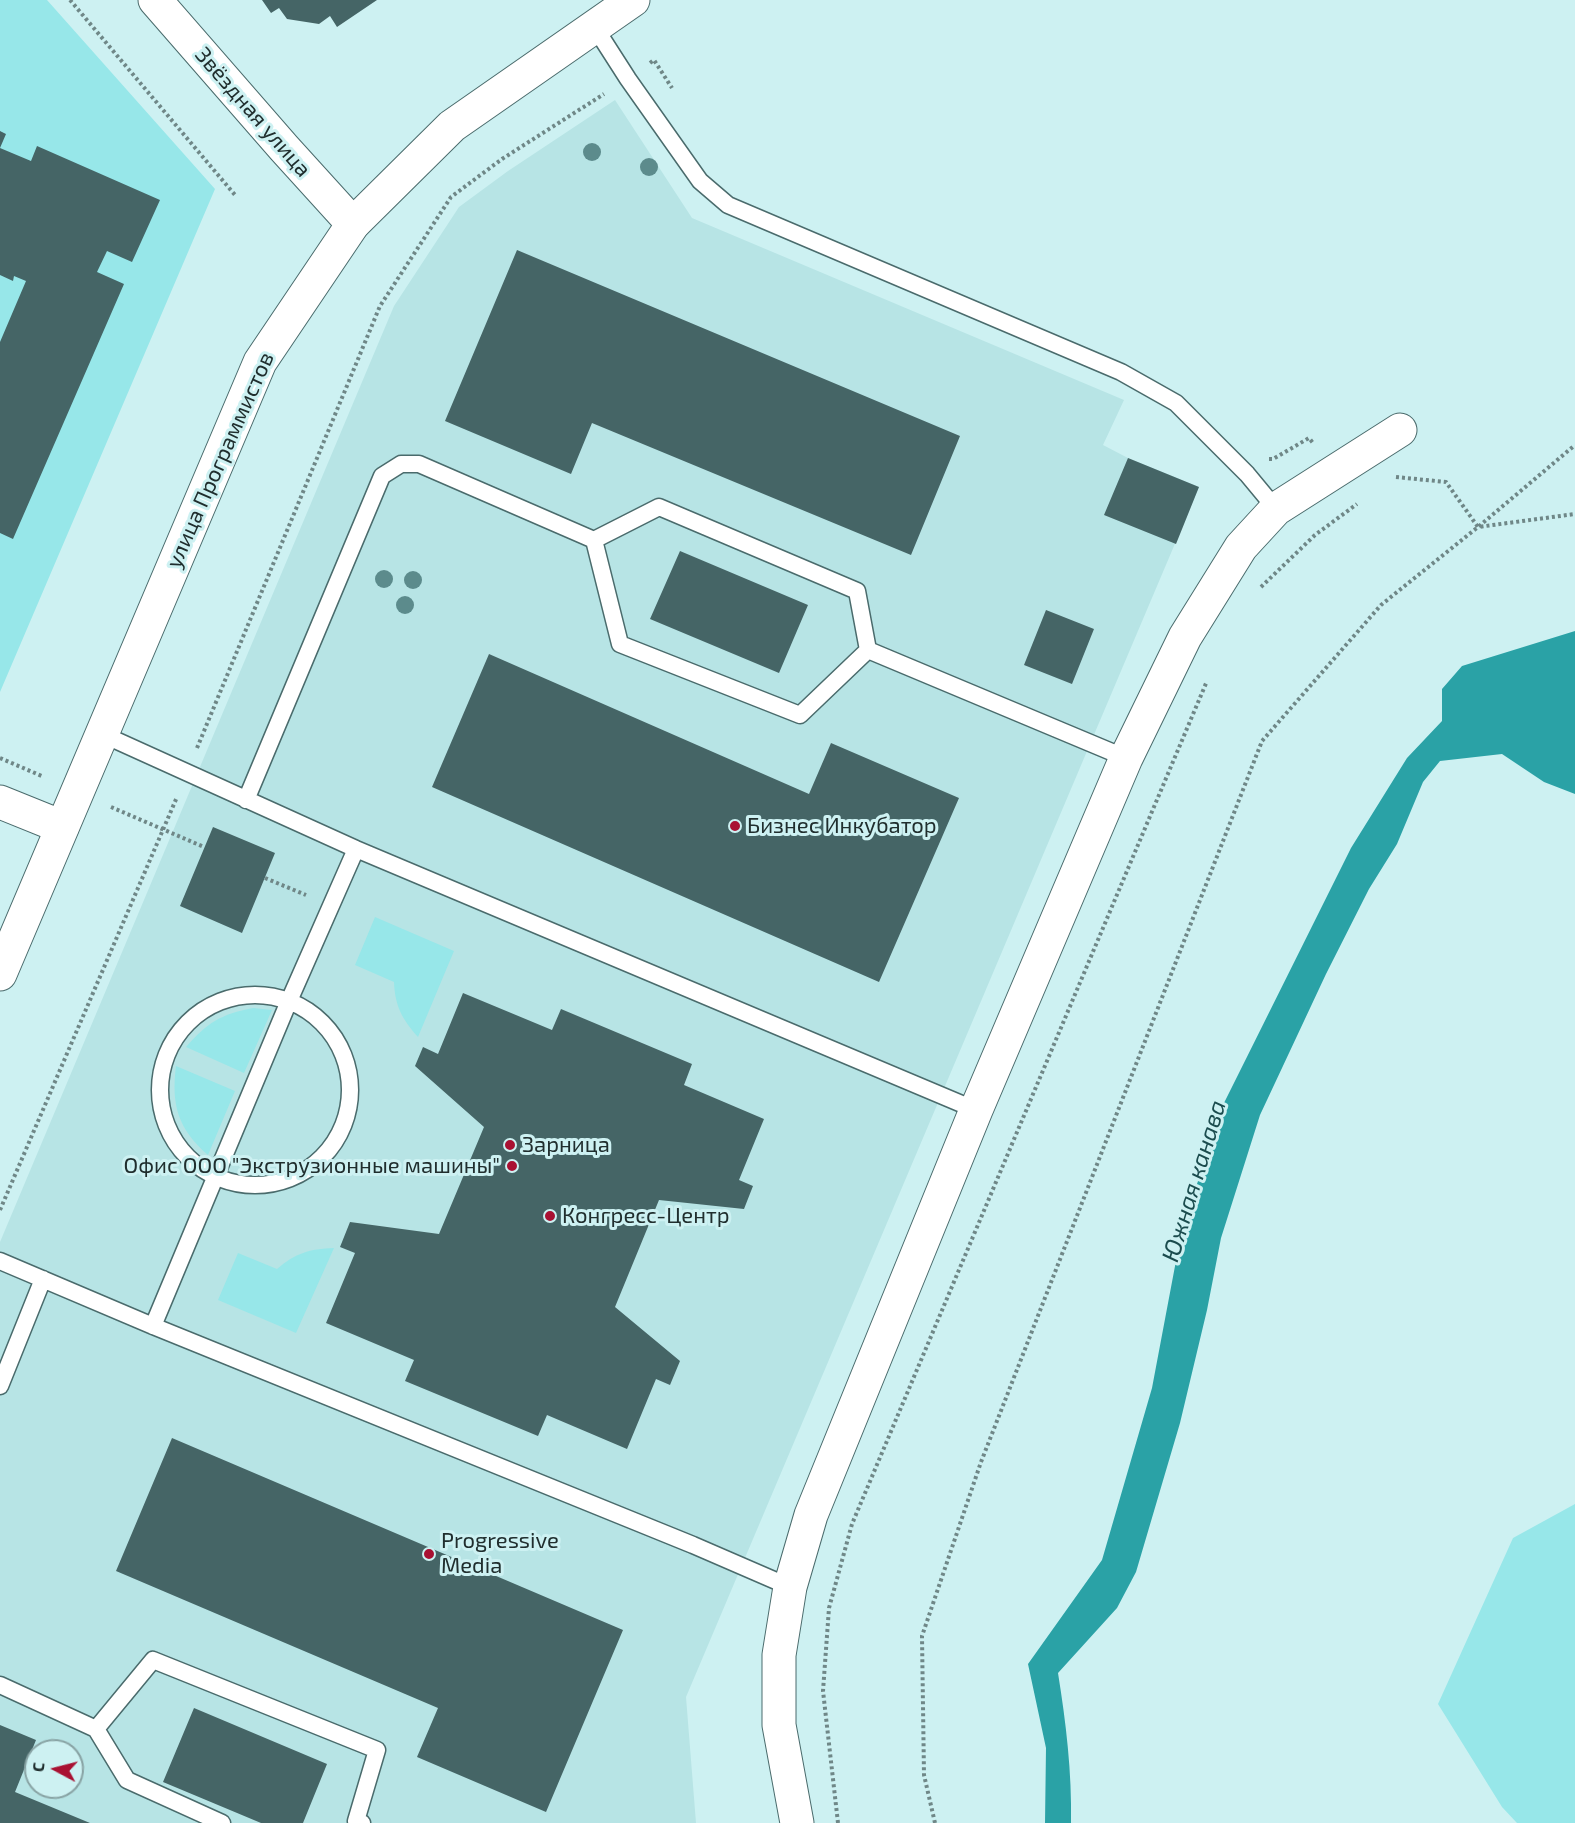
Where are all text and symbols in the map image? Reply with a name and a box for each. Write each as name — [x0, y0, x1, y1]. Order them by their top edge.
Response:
street label: Звёздная улица — [190, 42, 316, 182]
street label: улица Программистов — [160, 348, 280, 572]
place label: Бизнес Инкубатор — [747, 813, 937, 839]
marker: Бизнес Инкубатор — [728, 819, 742, 833]
water label: Южная канава — [1156, 1097, 1232, 1265]
place label: Зарница — [522, 1132, 610, 1158]
marker: Зарница — [503, 1138, 517, 1152]
place label: Офис ООО "Экструзионные машины" — [124, 1153, 500, 1179]
marker: Офис ООО "Экструзионные машины" — [505, 1159, 519, 1173]
place label: Конгресс-Центр — [562, 1203, 730, 1229]
marker: Конгресс-Центр — [543, 1209, 557, 1223]
place label: Progressive Media — [441, 1528, 559, 1580]
marker: Progressive Media — [422, 1547, 436, 1561]
north arrow — [24, 1739, 84, 1799]
text: С — [28, 1761, 48, 1773]

